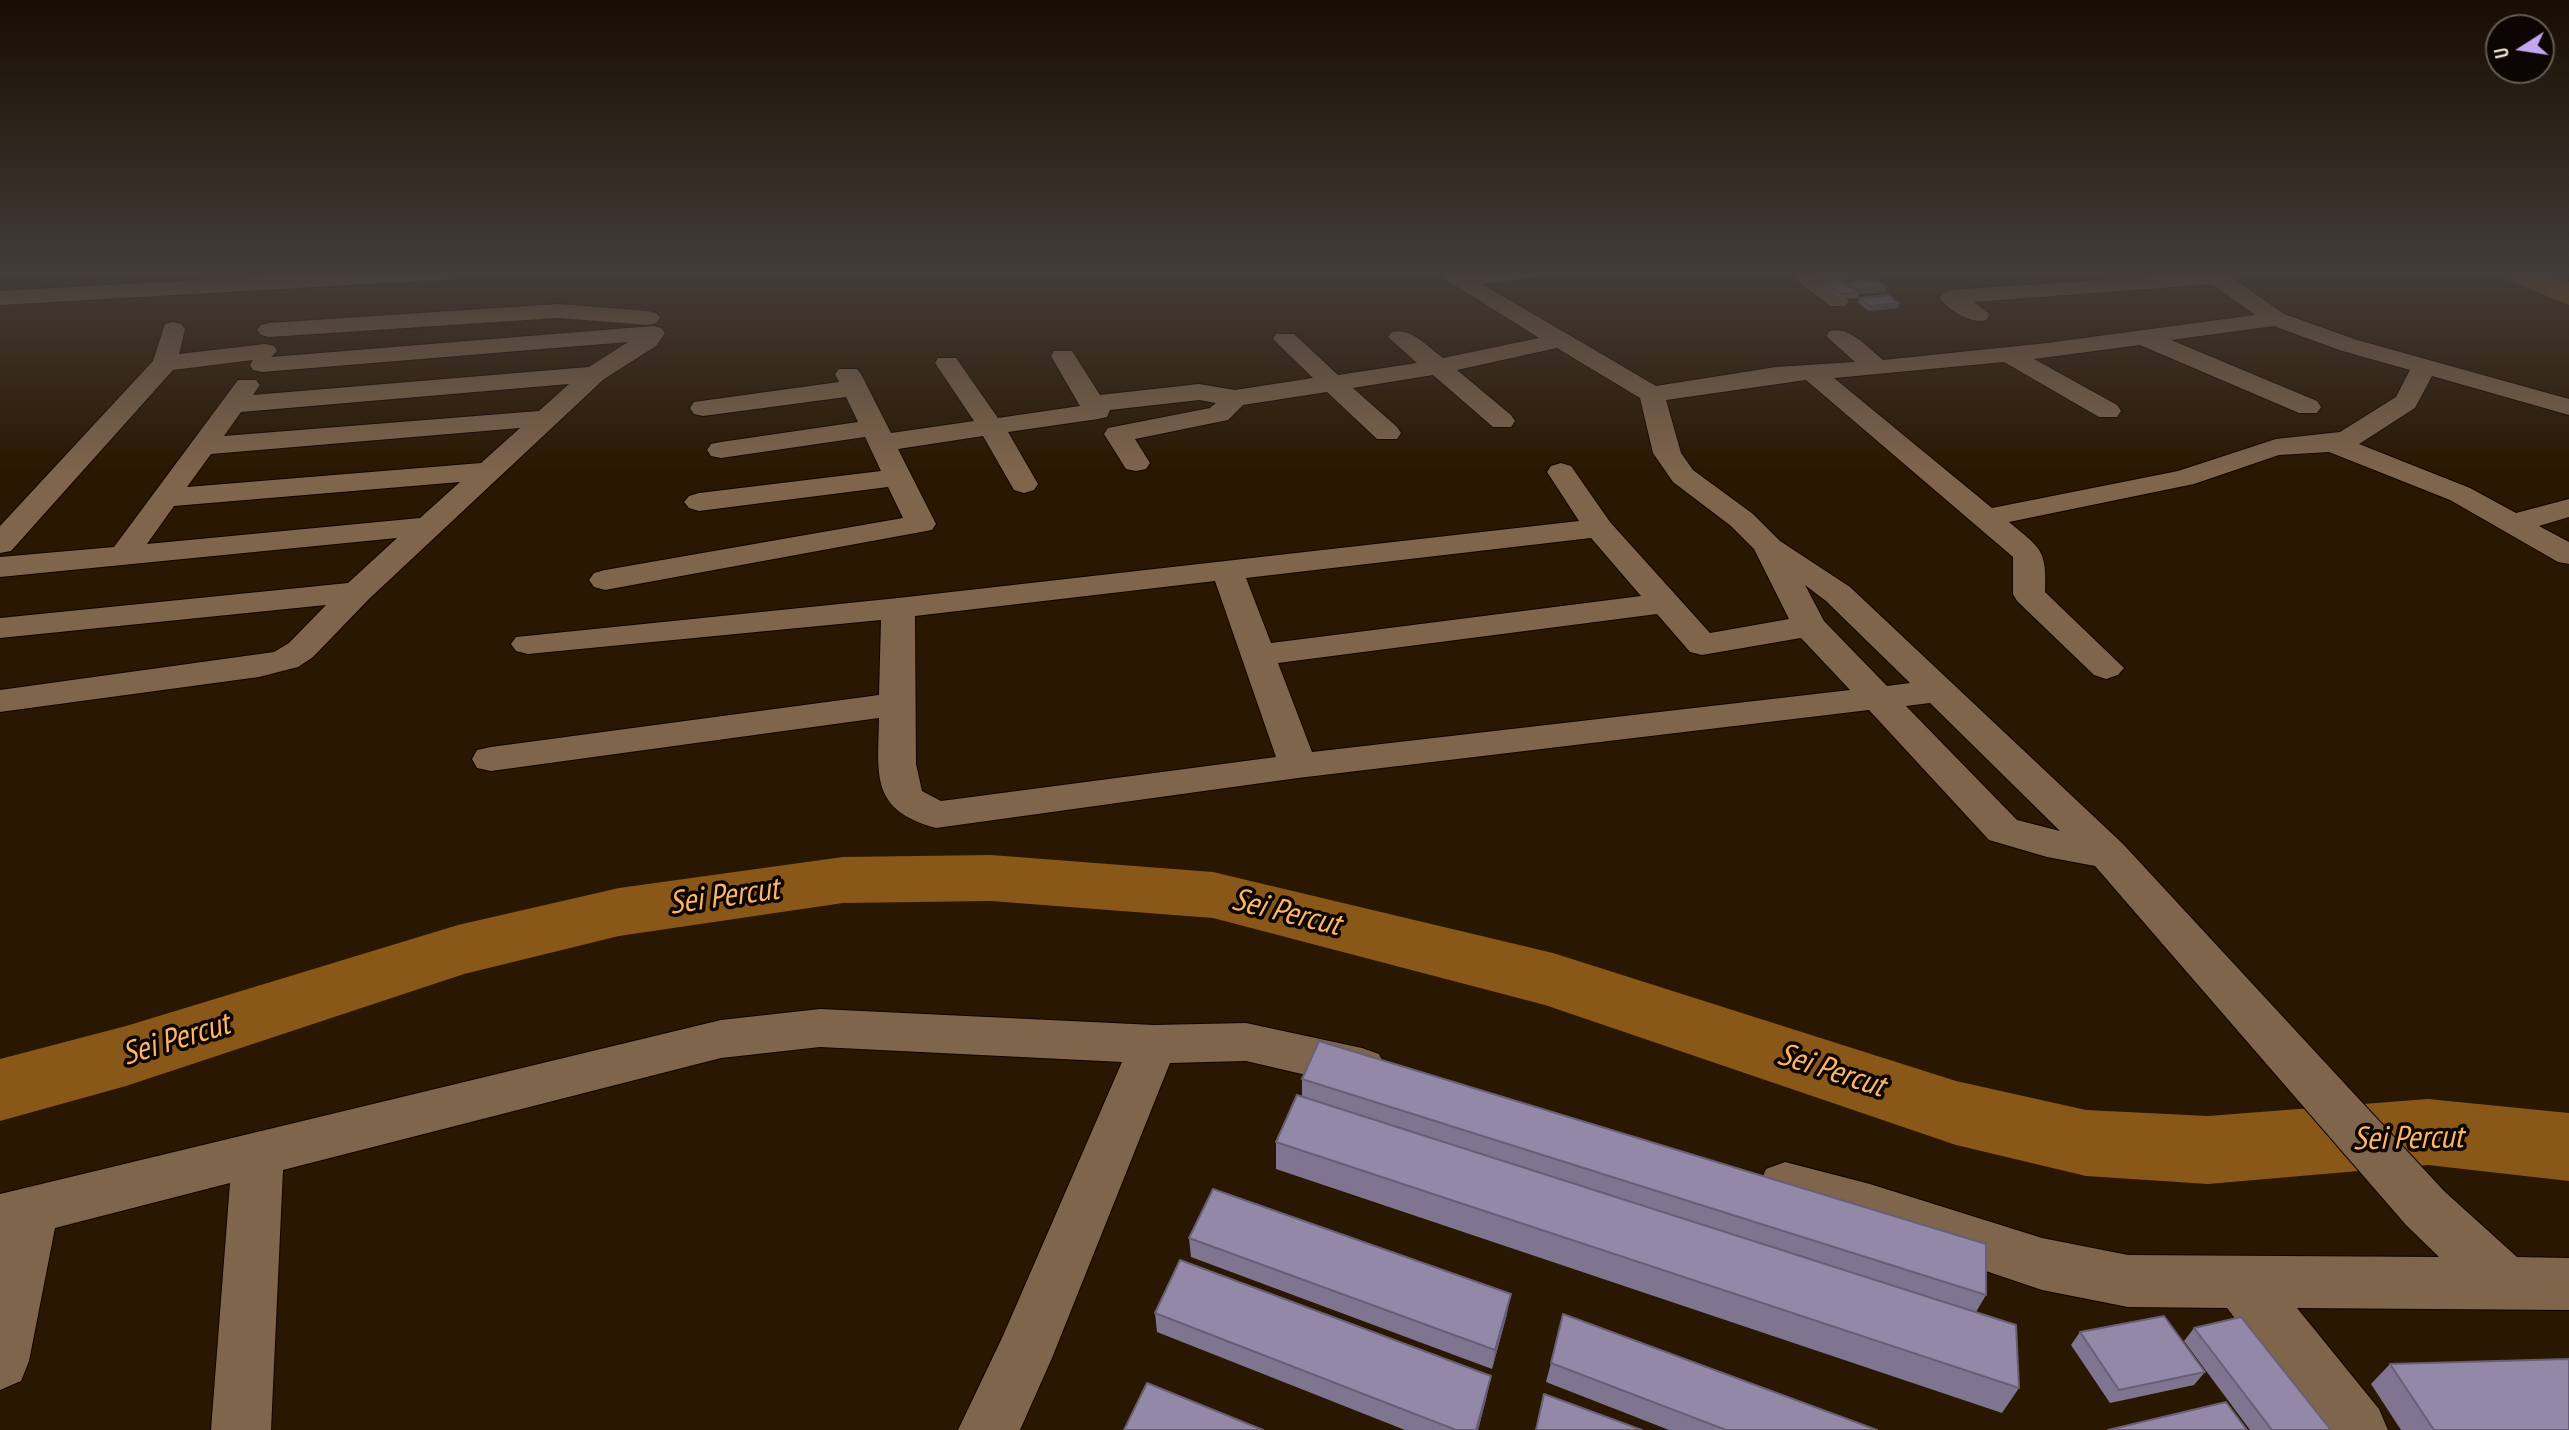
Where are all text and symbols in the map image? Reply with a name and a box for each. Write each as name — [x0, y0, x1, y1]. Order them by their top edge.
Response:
north arrow — [2485, 14, 2555, 84]
text: U — [2489, 46, 2514, 60]
water label: Sei Percut — [667, 870, 781, 924]
water label: Sei Percut — [1228, 881, 1344, 945]
water label: Sei Percut — [118, 1006, 234, 1074]
water label: Sei Percut — [1773, 1036, 1889, 1106]
water label: Sei Percut — [2353, 1119, 2463, 1159]

